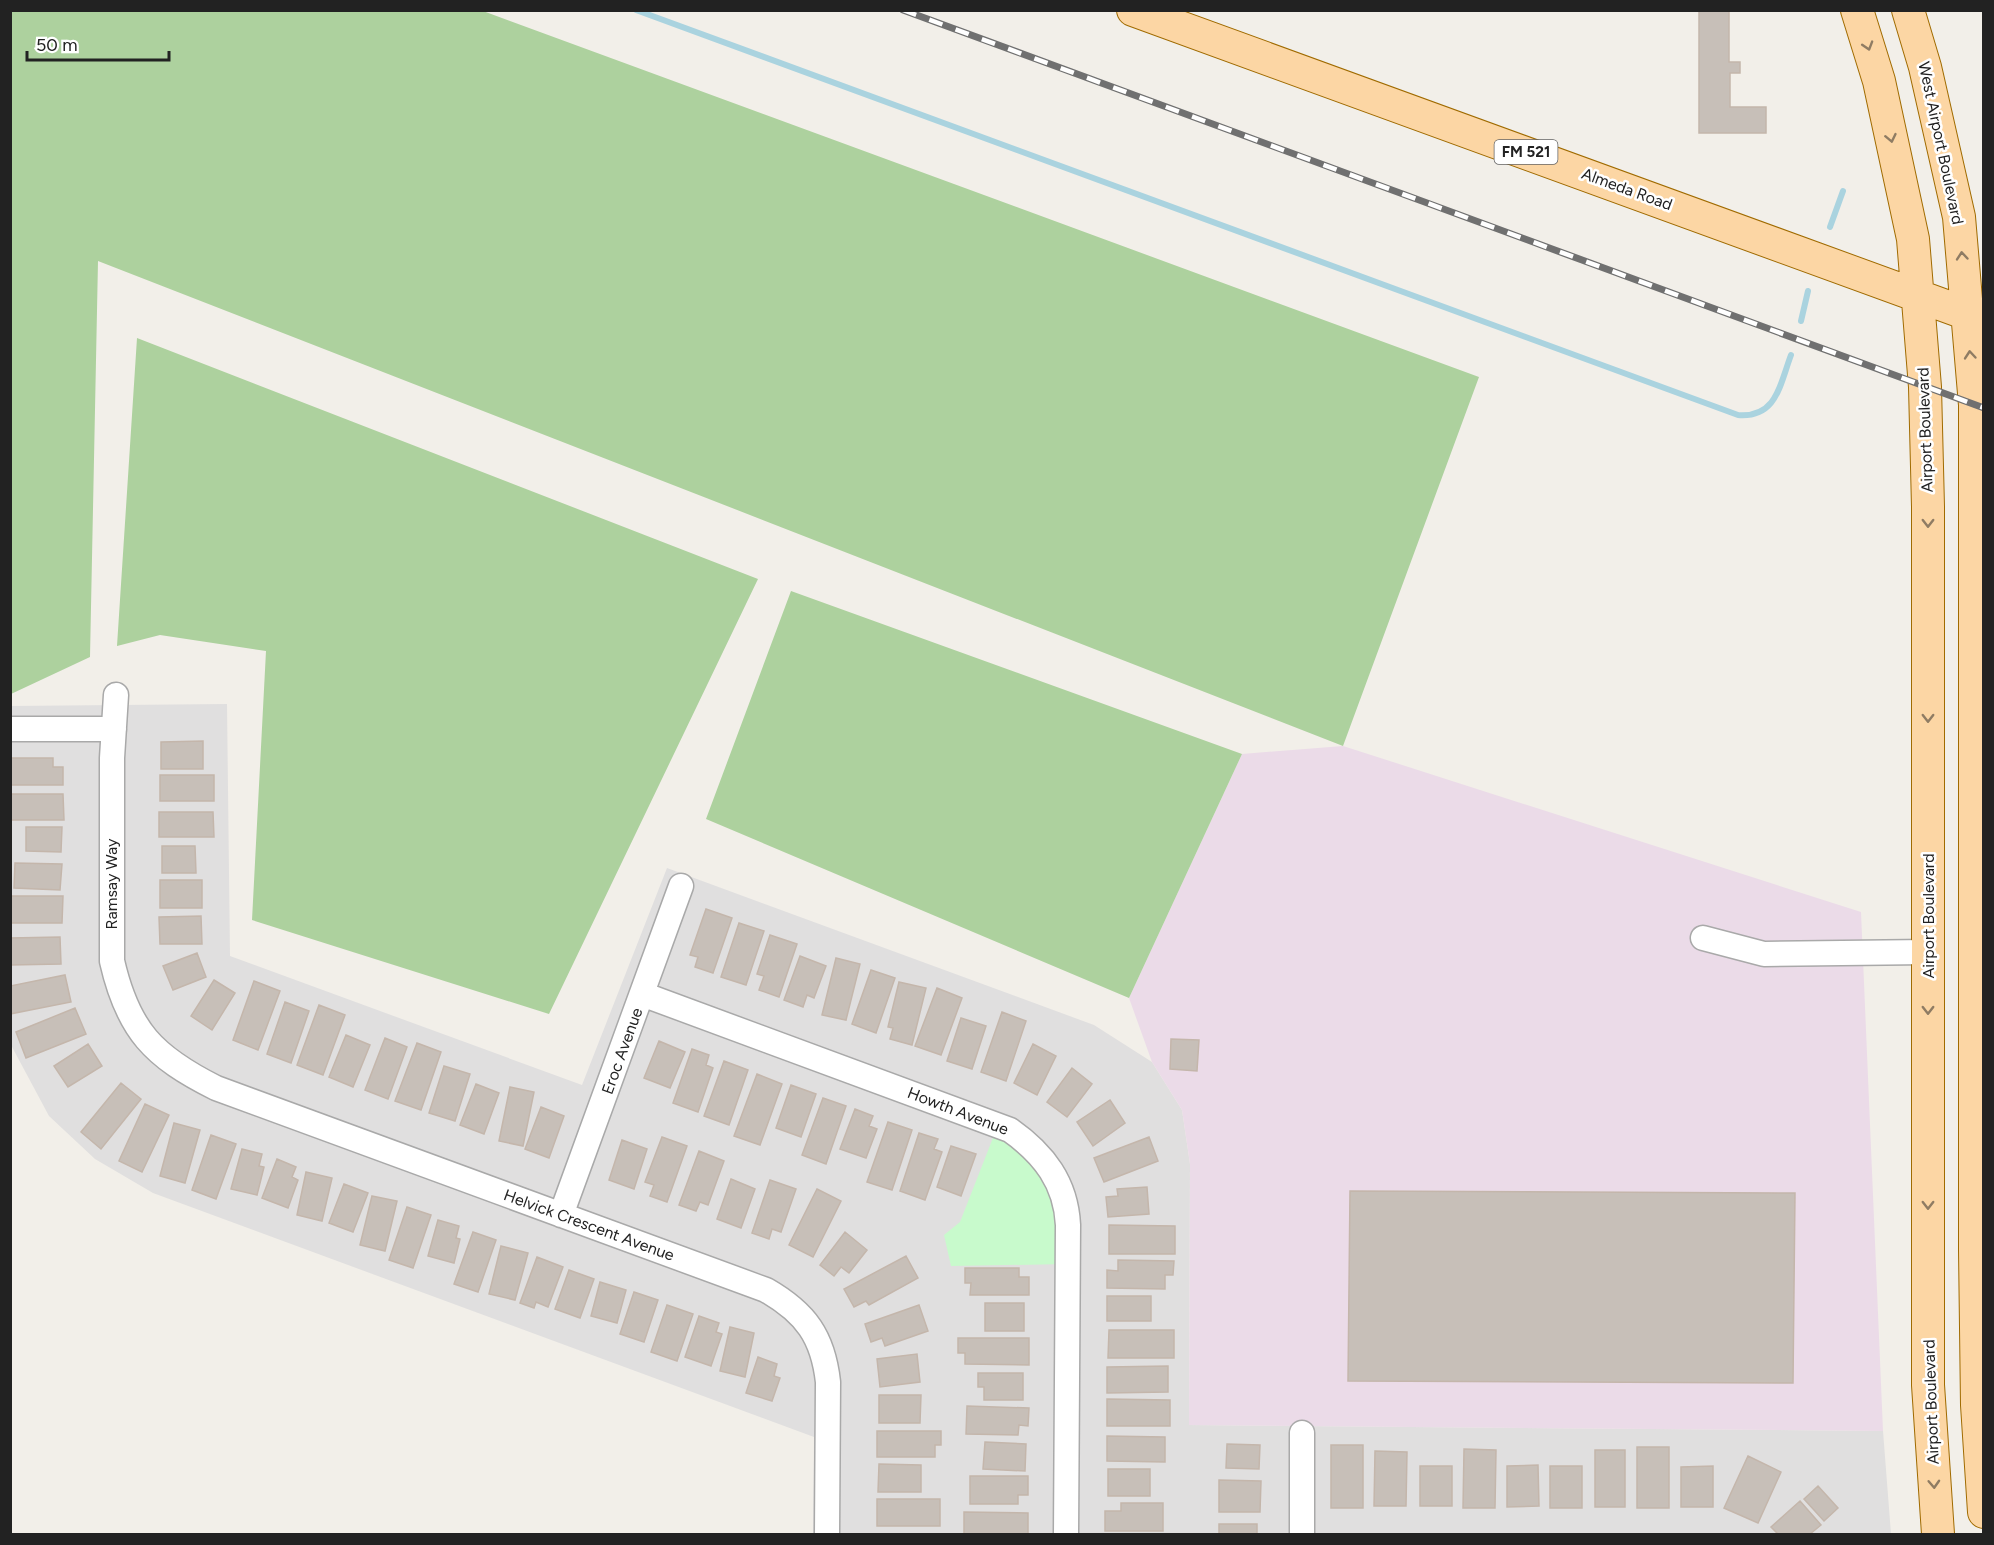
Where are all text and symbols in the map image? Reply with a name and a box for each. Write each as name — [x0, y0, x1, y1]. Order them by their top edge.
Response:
scale bar — [27, 24, 170, 62]
text: 50 m — [36, 34, 78, 56]
one-way arrow — [1861, 40, 1873, 51]
street label: West Airport Boulevard — [1914, 60, 1968, 226]
one-way arrow — [1884, 133, 1897, 143]
road number: FM 521 — [1494, 140, 1558, 164]
street label: Almeda Road — [1579, 164, 1675, 214]
one-way arrow — [1956, 251, 1969, 260]
one-way arrow — [1964, 351, 1977, 360]
street label: Airport Boulevard — [1913, 367, 1937, 493]
one-way arrow — [1922, 519, 1934, 528]
one-way arrow — [1922, 714, 1934, 723]
street label: Ramsay Way — [102, 838, 121, 929]
street label: Airport Boulevard — [1919, 853, 1938, 979]
street label: Eroc Avenue — [598, 1005, 647, 1097]
one-way arrow — [1922, 1006, 1934, 1015]
street label: Howth Avenue — [905, 1083, 1011, 1139]
street label: Helvick Crescent Avenue — [501, 1185, 677, 1265]
one-way arrow — [1922, 1201, 1934, 1210]
street label: Airport Boulevard — [1919, 1339, 1943, 1465]
one-way arrow — [1927, 1479, 1940, 1488]

